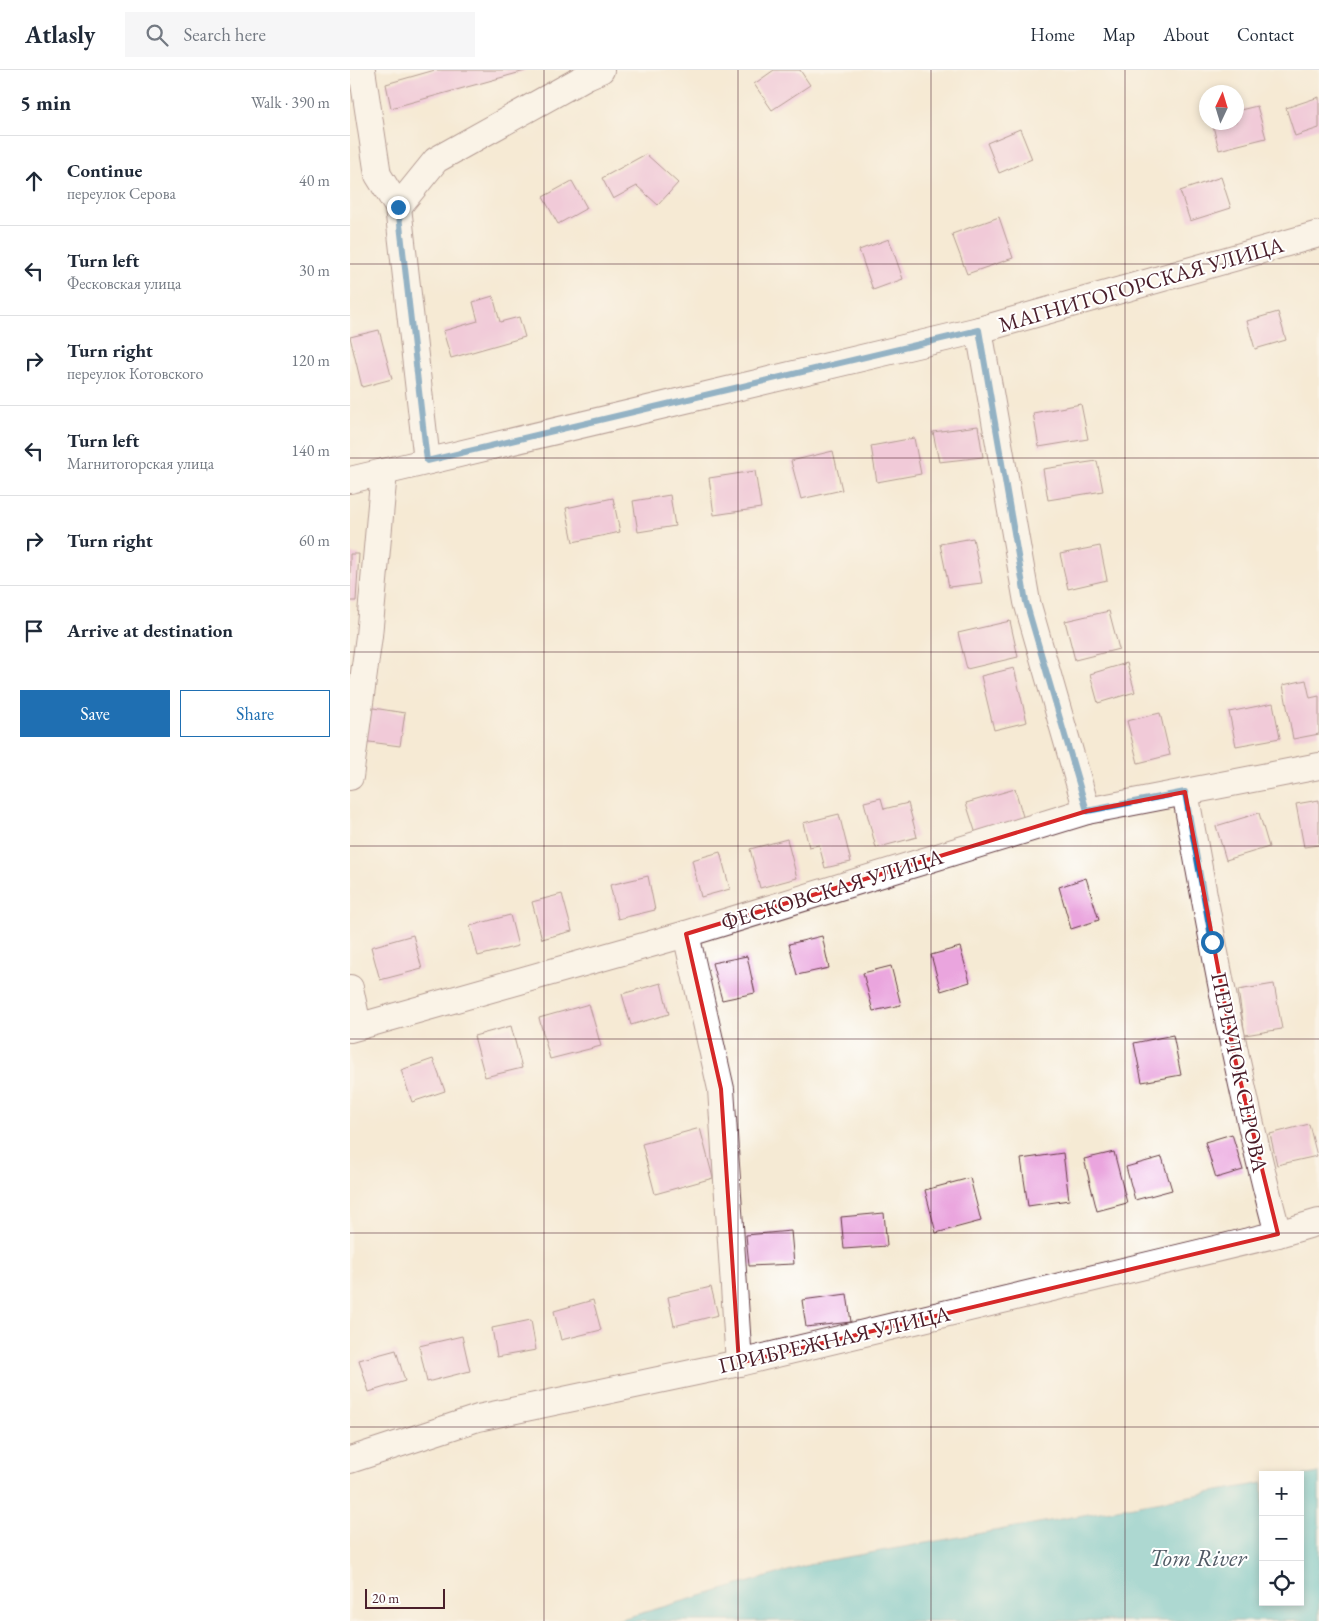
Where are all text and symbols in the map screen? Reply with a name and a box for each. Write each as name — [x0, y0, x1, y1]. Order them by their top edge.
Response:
search box — [125, 12, 475, 57]
text: Atlasly — [25, 19, 95, 50]
icon: search — [143, 21, 171, 49]
text: Search here — [183, 22, 266, 47]
text: Home — [1030, 23, 1075, 46]
text: Map — [1103, 23, 1135, 46]
text: About — [1163, 23, 1209, 46]
text: Contact — [1237, 23, 1294, 46]
north arrow — [1199, 85, 1244, 130]
text: 5 min — [20, 89, 71, 116]
text: Walk · 390 m — [251, 92, 330, 113]
text: Continue — [67, 158, 142, 183]
icon: ahead — [20, 167, 48, 195]
text: 40 m — [299, 170, 330, 191]
text: переулок Серова — [67, 183, 176, 204]
route end — [387, 196, 410, 219]
street label: МАГНИТОГОРСКАЯ УЛИЦА — [995, 230, 1288, 339]
text: Turn left — [67, 248, 139, 273]
icon: left — [20, 257, 48, 285]
text: 30 m — [299, 260, 330, 281]
text: Фесковская улица — [67, 273, 181, 294]
text: Turn right — [67, 338, 153, 363]
icon: right — [20, 347, 48, 375]
text: 120 m — [291, 350, 330, 371]
text: переулок Котовского — [67, 363, 203, 384]
text: Turn left — [67, 428, 139, 453]
icon: left — [20, 437, 48, 465]
text: 140 m — [291, 440, 330, 461]
text: Магнитогорская улица — [67, 453, 214, 474]
icon: right — [20, 527, 48, 555]
text: Turn right — [67, 528, 153, 553]
text: 60 m — [299, 530, 330, 551]
icon: arrive — [20, 617, 48, 645]
text: Arrive at destination — [67, 618, 233, 643]
button: Save — [20, 690, 170, 737]
button: Share — [180, 690, 330, 737]
street label: ФЕСКОВСКАЯ УЛИЦА — [718, 842, 947, 937]
route start — [1201, 931, 1224, 954]
street label: ПЕРЕУЛОК СЕРОВА — [1204, 969, 1275, 1176]
street label: ПРИБРЕЖНАЯ УЛИЦА — [715, 1298, 954, 1380]
map controls — [1259, 1471, 1304, 1606]
button: + — [1259, 1471, 1304, 1516]
button: − — [1259, 1516, 1304, 1561]
water label: Tom River — [1150, 1542, 1248, 1573]
button: locate — [1259, 1561, 1304, 1606]
scale bar — [365, 1586, 445, 1609]
text: 20 m — [372, 1589, 399, 1607]

